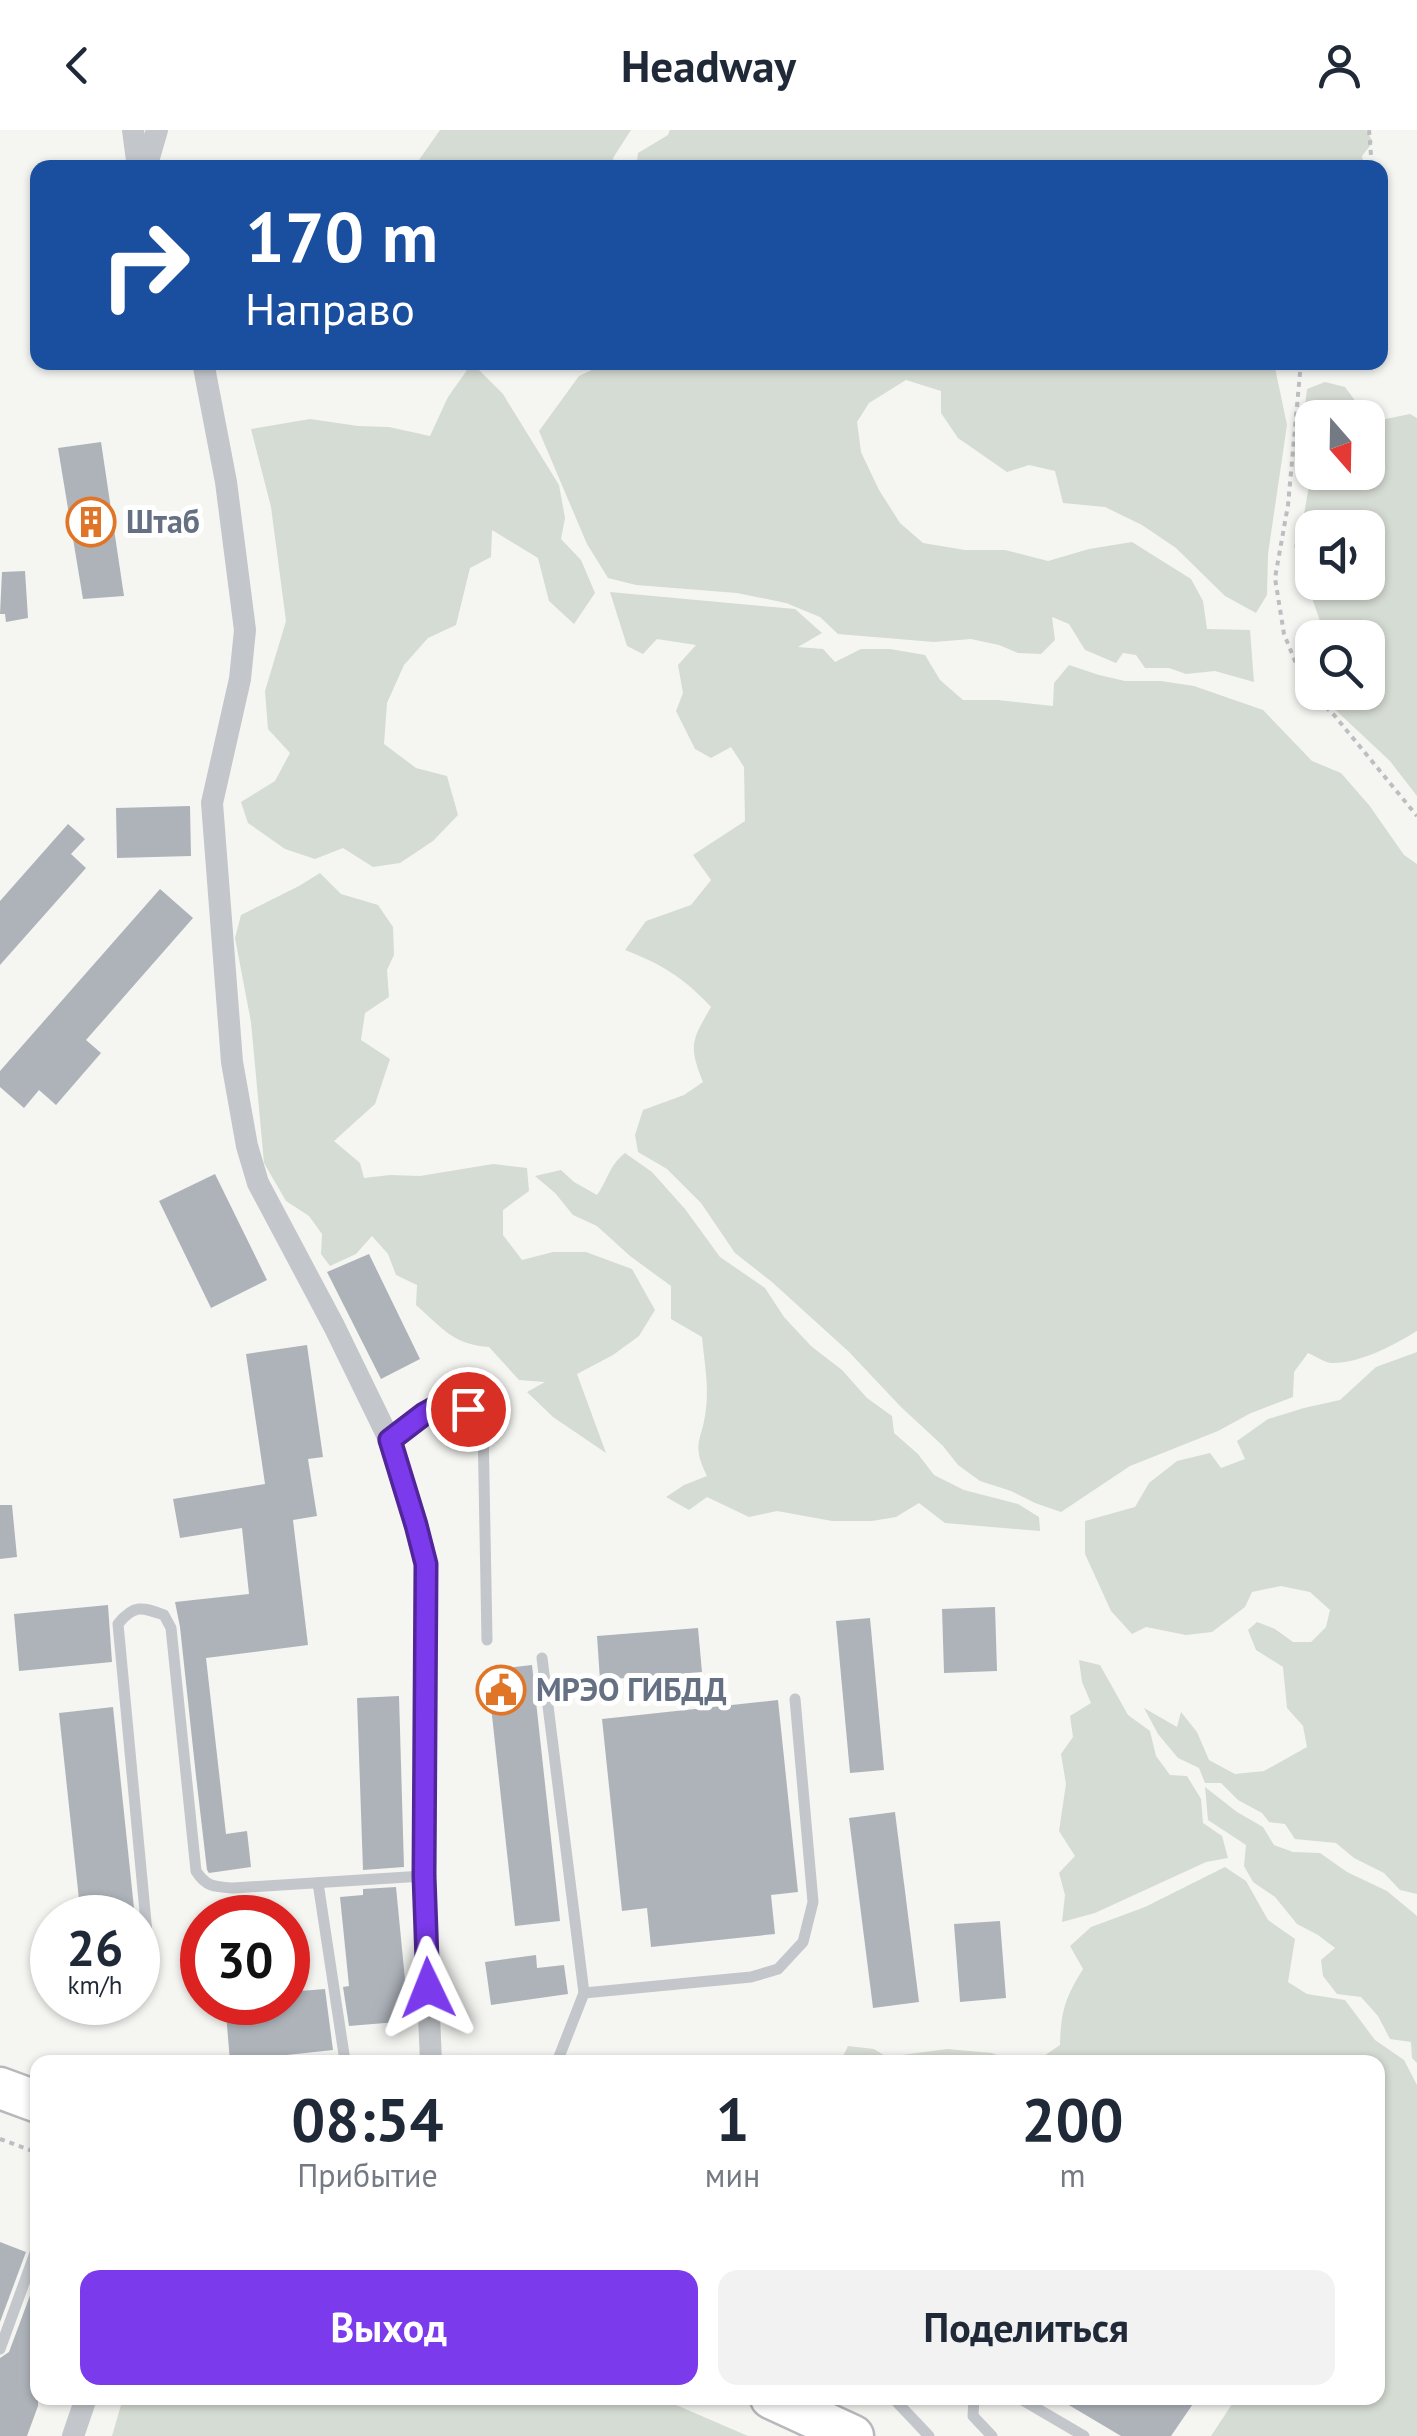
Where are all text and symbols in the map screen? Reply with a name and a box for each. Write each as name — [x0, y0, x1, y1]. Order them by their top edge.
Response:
text: Headway — [621, 36, 796, 94]
icon: back — [50, 38, 105, 93]
icon: person — [1312, 38, 1367, 93]
text: 170 m — [245, 191, 438, 281]
icon: right — [80, 200, 210, 330]
text: Направо — [245, 279, 415, 337]
north arrow — [1295, 400, 1385, 490]
map controls — [1295, 400, 1385, 710]
building icon: Штаб — [65, 496, 117, 548]
place label: Штаб — [126, 500, 200, 542]
button: sound — [1295, 510, 1385, 600]
button: search — [1295, 620, 1385, 710]
pin — [426, 1367, 511, 1452]
icon: arrive — [441, 1382, 496, 1437]
public building icon: МРЭО ГИБДД — [475, 1664, 527, 1716]
place label: МРЭО ГИБДД — [536, 1668, 727, 1710]
speed limit sign: 30 — [180, 1895, 310, 2025]
text: 26 — [67, 1915, 123, 1980]
position arrow — [376, 1936, 480, 2040]
text: km/h — [68, 1969, 122, 2001]
text: 08:54 — [291, 2080, 444, 2158]
text: 1 — [716, 2080, 750, 2158]
text: 200 — [1022, 2080, 1124, 2158]
text: Прибытие — [297, 2154, 438, 2196]
text: мин — [705, 2154, 760, 2196]
text: m — [1060, 2154, 1086, 2196]
button: Выход — [80, 2270, 698, 2385]
button: Поделиться — [718, 2270, 1335, 2385]

